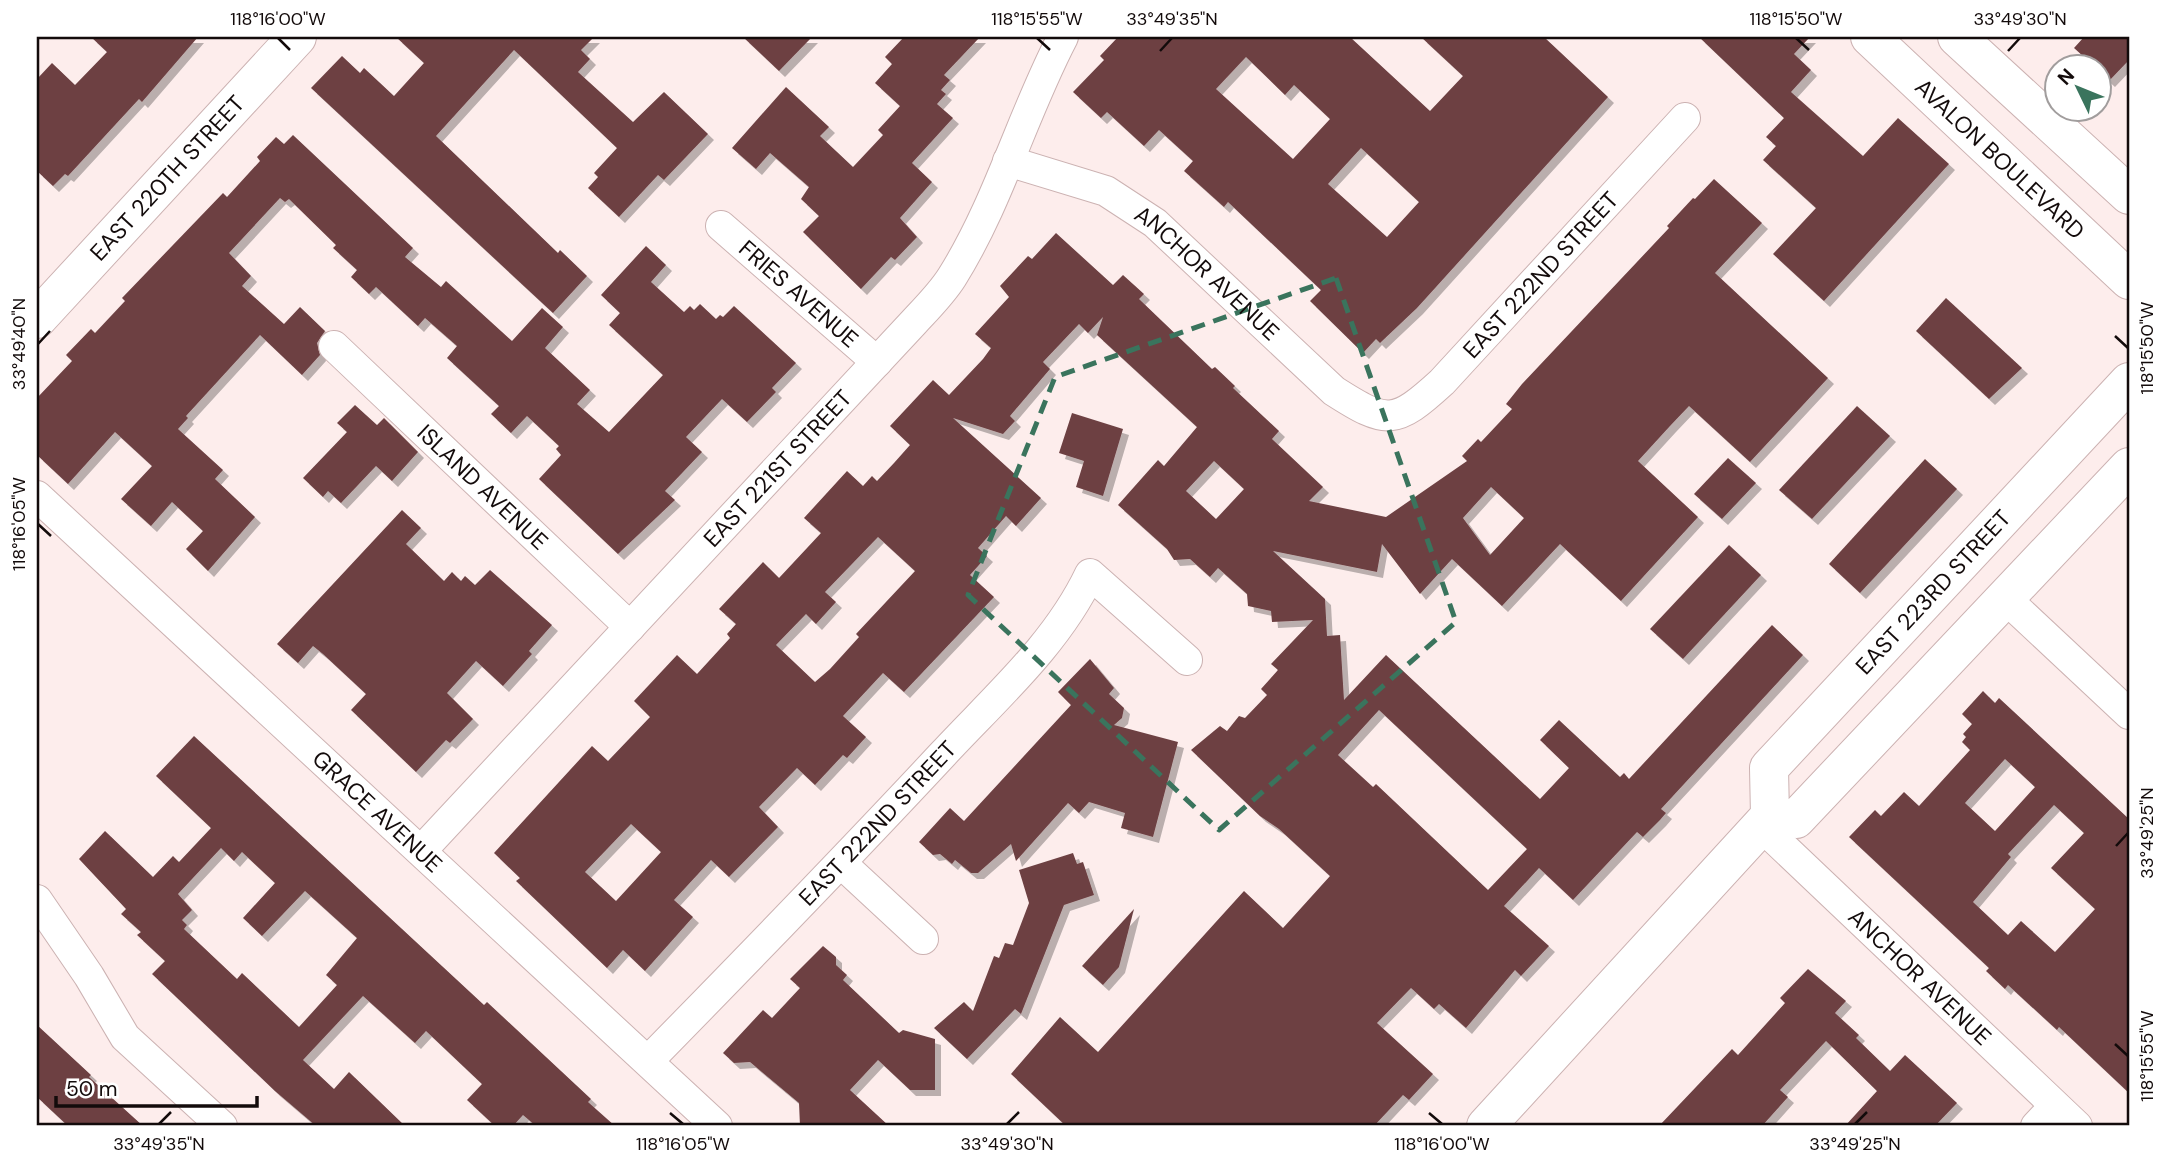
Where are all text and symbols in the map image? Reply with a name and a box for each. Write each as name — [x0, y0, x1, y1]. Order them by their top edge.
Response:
text: 118°16'00"W — [230, 7, 326, 31]
text: 118°15'55"W — [991, 7, 1083, 31]
text: 33°49'35"N — [1126, 7, 1218, 31]
text: 118°15'50"W — [1750, 7, 1842, 31]
text: 33°49'30"N — [1973, 7, 2067, 31]
north arrow — [2044, 52, 2114, 122]
street label: AVALON BOULEVARD — [1910, 73, 2090, 245]
street label: EAST 220TH STREET — [83, 89, 251, 267]
street label: EAST 222ND STREET — [1456, 185, 1625, 365]
street label: ANCHOR AVENUE — [1129, 199, 1286, 347]
street label: FRIES AVENUE — [733, 233, 865, 354]
text: 33°49'40"N — [7, 298, 31, 390]
text: 118°15'50"W — [2135, 302, 2159, 394]
street label: EAST 221ST STREET — [697, 383, 858, 553]
street label: ISLAND AVENUE — [411, 418, 554, 556]
text: 118°16'05"W — [7, 477, 31, 571]
street label: EAST 223RD STREET — [1849, 503, 2017, 681]
street label: EAST 222ND STREET — [792, 734, 963, 912]
street label: GRACE AVENUE — [306, 744, 449, 879]
text: 33°49'25"N — [2135, 787, 2159, 879]
street label: ANCHOR AVENUE — [1842, 902, 1998, 1052]
text: 118°15'55"W — [2135, 1010, 2159, 1102]
scale bar — [56, 1065, 257, 1109]
text: 50 m — [66, 1075, 117, 1103]
text: 33°49'35"N — [113, 1132, 205, 1156]
text: 118°16'05"W — [636, 1132, 730, 1156]
text: 33°49'30"N — [960, 1132, 1054, 1156]
text: 118°16'00"W — [1394, 1132, 1490, 1156]
text: 33°49'25"N — [1809, 1132, 1901, 1156]

